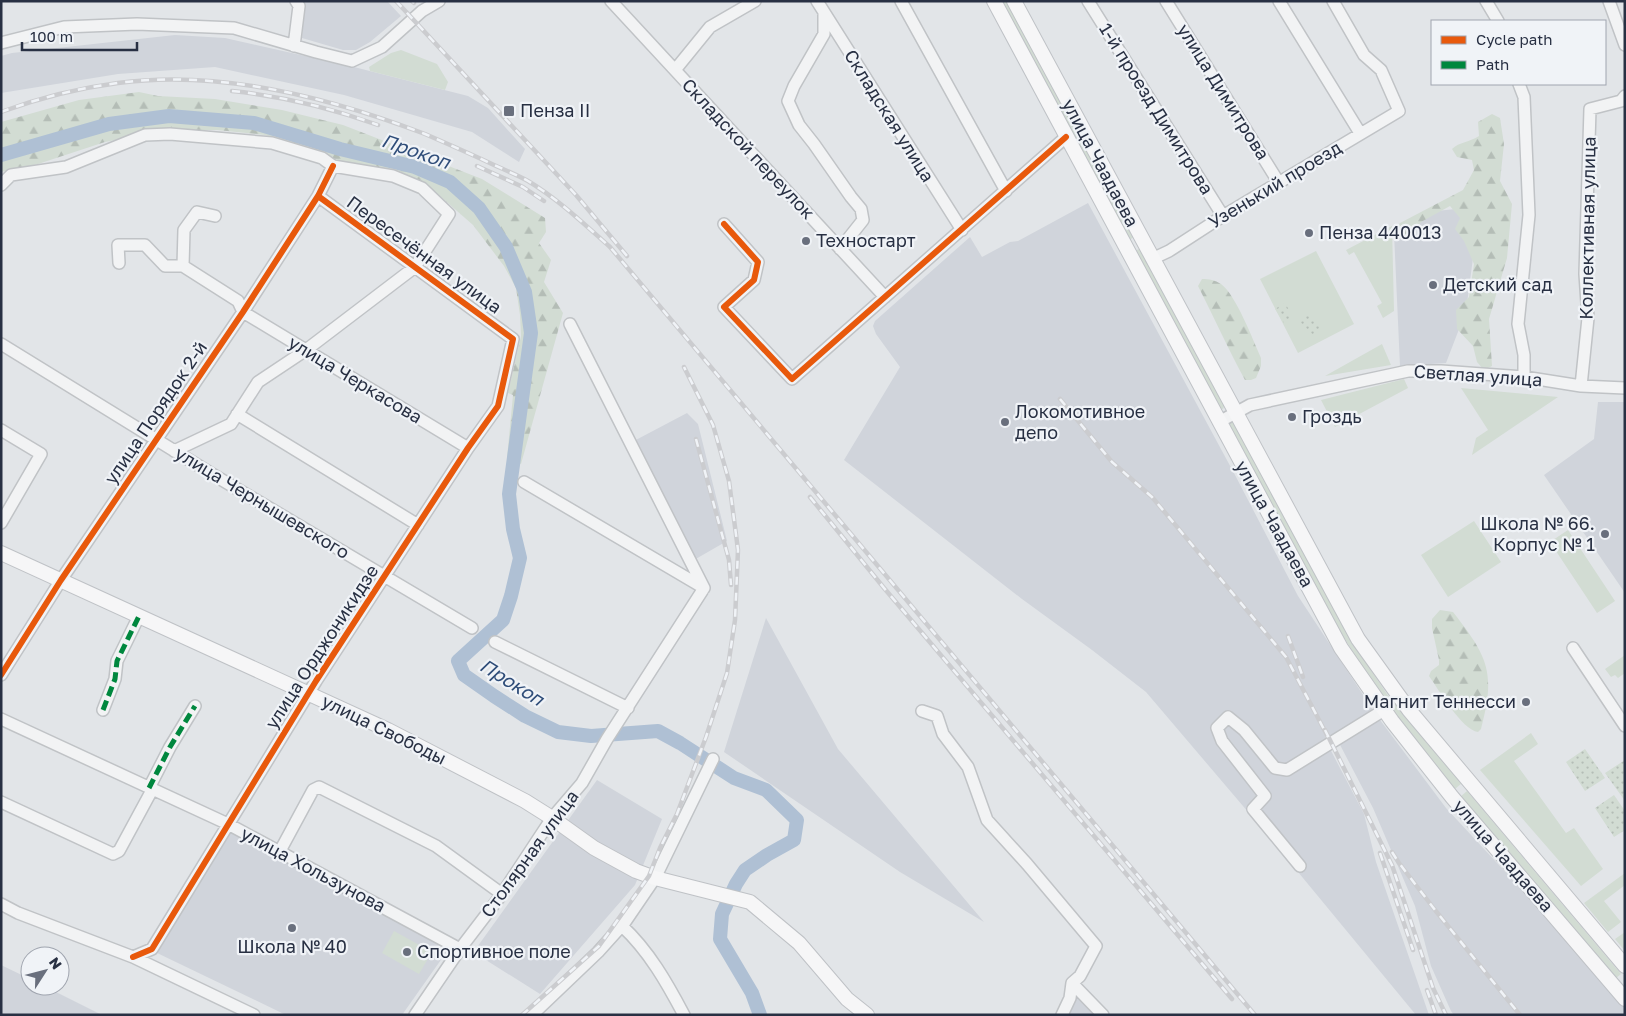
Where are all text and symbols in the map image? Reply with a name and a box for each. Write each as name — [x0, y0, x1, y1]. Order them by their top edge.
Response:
street label: 1-й проезд Димитрова — [1095, 19, 1219, 198]
street label: улица Димитрова — [1173, 19, 1275, 164]
scale bar — [22, 20, 138, 52]
legend — [1431, 20, 1606, 85]
text: 100 m — [30, 27, 73, 45]
text: Cycle path — [1476, 30, 1552, 48]
street label: Складская улица — [840, 45, 940, 186]
text: Path — [1476, 55, 1509, 73]
street label: Складской переулок — [678, 73, 820, 223]
street label: улица Чаадаева — [1058, 95, 1144, 230]
place label: Пенза II — [520, 99, 590, 121]
marker: Пенза II — [502, 104, 516, 118]
water label: Прокоп — [379, 128, 455, 173]
street label: Узенький проезд — [1204, 136, 1345, 233]
street label: Коллективная улица — [1574, 136, 1600, 320]
street label: Пересечённая улица — [343, 191, 506, 318]
place label: Пенза 440013 — [1319, 221, 1442, 243]
marker: Пенза 440013 — [1303, 227, 1315, 239]
place label: Техностарт — [816, 229, 916, 251]
marker: Техностарт — [800, 235, 812, 247]
place label: Детский сад — [1443, 273, 1552, 295]
marker: Детский сад — [1427, 279, 1439, 291]
street label: улица Черкасова — [285, 331, 426, 428]
street label: улица Порядок 2-й — [99, 337, 211, 488]
street label: Светлая улица — [1413, 360, 1543, 390]
place label: Локомотивное депо — [1015, 400, 1145, 443]
place label: Гроздь — [1302, 405, 1362, 427]
marker: Гроздь — [1286, 411, 1298, 423]
marker: Локомотивное депо — [999, 416, 1011, 428]
street label: улица Чернышевского — [171, 441, 354, 563]
street label: улица Чаадаева — [1231, 456, 1319, 591]
place label: Школа № 66. Корпус № 1 — [1480, 512, 1595, 555]
marker: Школа № 66. Корпус № 1 — [1599, 528, 1611, 540]
street label: улица Орджоникидзе — [260, 560, 383, 733]
water label: Прокоп — [476, 653, 550, 711]
street label: улица Свободы — [319, 689, 450, 769]
place label: Магнит Теннесси — [1364, 690, 1516, 712]
marker: Магнит Теннесси — [1520, 696, 1532, 708]
street label: Столярная улица — [476, 785, 583, 921]
street label: улица Чаадаева — [1449, 795, 1559, 916]
street label: улица Хользунова — [237, 822, 390, 917]
marker: Школа № 40 — [286, 922, 298, 934]
place label: Школа № 40 — [237, 935, 347, 957]
place label: Спортивное поле — [417, 940, 571, 962]
north arrow — [20, 946, 70, 996]
marker: Спортивное поле — [401, 946, 413, 958]
text: N — [46, 954, 66, 972]

